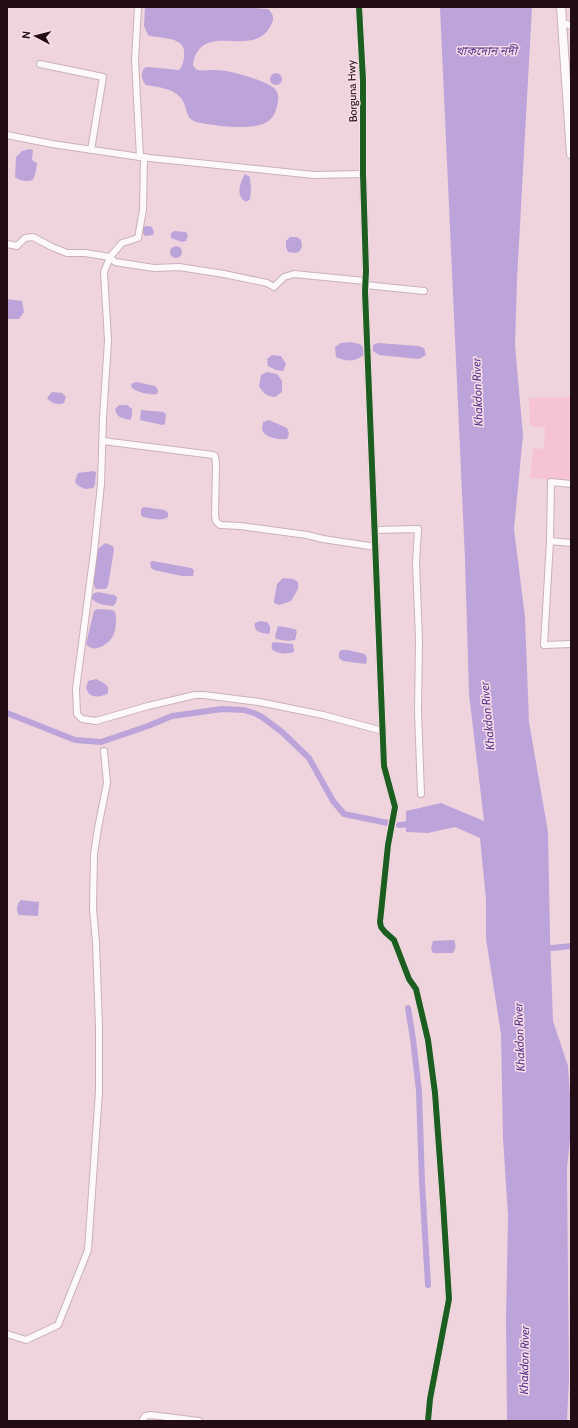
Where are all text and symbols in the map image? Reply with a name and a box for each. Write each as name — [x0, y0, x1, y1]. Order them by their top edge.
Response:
north arrow — [16, 16, 56, 56]
text: N — [19, 30, 33, 39]
water label: খাকদোন নদী — [455, 43, 520, 58]
street label: Borguna Hwy — [344, 59, 360, 122]
water label: Khakdon River — [468, 356, 486, 427]
water label: Khakdon River — [476, 680, 497, 751]
water label: Khakdon River — [510, 1001, 528, 1072]
water label: Khakdon River — [516, 1324, 532, 1395]

